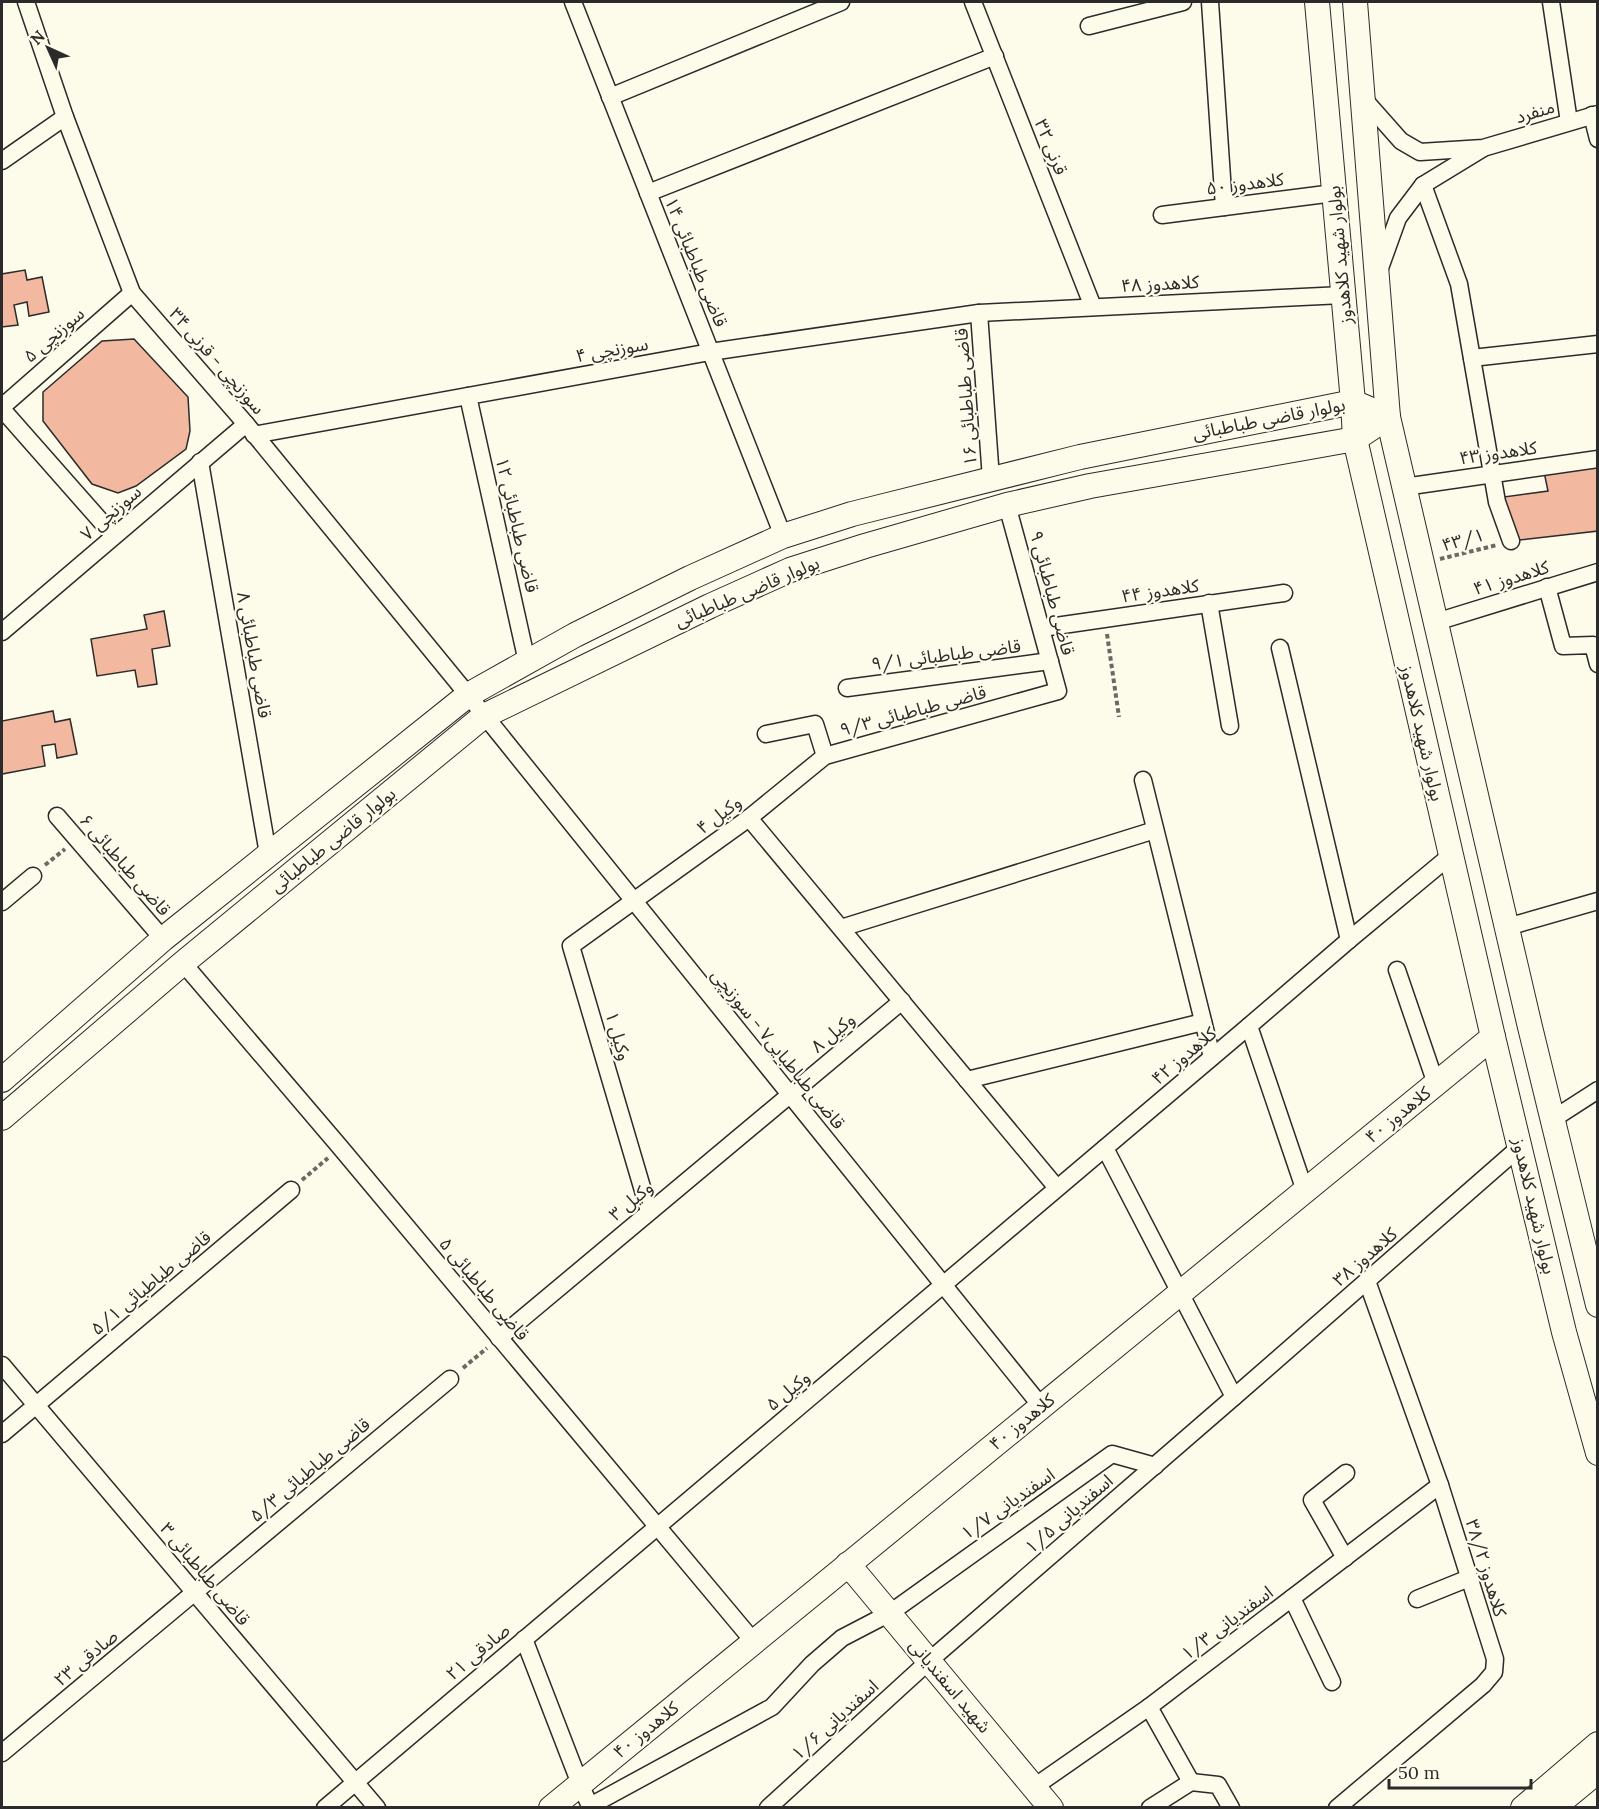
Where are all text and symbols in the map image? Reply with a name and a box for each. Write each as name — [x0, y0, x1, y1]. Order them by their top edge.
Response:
north arrow — [18, 18, 78, 78]
text: N — [26, 26, 49, 49]
street label: منفرد — [1512, 95, 1557, 128]
street label: قرنی ۳۲ — [1030, 116, 1073, 178]
street label: کلاهدوز ۵۰ — [1205, 167, 1286, 200]
street label: بولوار شهید کلاهدوز — [1322, 185, 1357, 326]
street label: قاضی طباطبائی ۱۴ — [660, 193, 733, 330]
street label: کلاهدوز ۴۸ — [1120, 270, 1200, 297]
street label: سوزنچی ۵ — [18, 302, 89, 367]
street label: سوزنچی - قرنی ۳۴ — [165, 302, 270, 419]
street label: قاضی طباطبائی ۱۶ — [949, 327, 982, 467]
street label: سوزنچی ۴ — [574, 332, 650, 367]
street label: بولوار قاضی طباطبائی — [1191, 392, 1347, 445]
street label: کلاهدوز ۴۳ — [1458, 436, 1539, 469]
street label: قاضی طباطبائی ۱۲ — [491, 455, 544, 595]
street label: سوزنچی ۷ — [75, 480, 146, 545]
street label: ۴۳/۱ — [1439, 523, 1487, 556]
street label: قاضی طباطبائی ۹ — [1025, 528, 1080, 658]
street label: بولوار قاضی طباطبائی — [671, 551, 823, 632]
street label: کلاهدوز ۴۱ — [1470, 555, 1552, 600]
street label: کلاهدوز ۴۴ — [1120, 574, 1201, 607]
street label: قاضی طباطبائی ۸ — [232, 590, 277, 720]
street label: قاضی طباطبائی ۹/۱ — [870, 634, 1022, 675]
street label: بولوار شهید کلاهدوز — [1395, 662, 1449, 803]
street label: قاضی طباطبائی ۹/۳ — [837, 680, 989, 741]
street label: بولوار قاضی طباطبائی — [265, 782, 400, 897]
street label: وکيل ۴ — [692, 790, 746, 839]
street label: قاضی طباطبائی ۶ — [75, 809, 176, 920]
street label: قاضی طباطبایی۷ - سوزنچی — [706, 964, 850, 1134]
street label: وکيل ۱ — [600, 1008, 636, 1063]
street label: وکيل ۸ — [806, 1008, 859, 1058]
street label: کلاهدوز ۴۲ — [1146, 1021, 1221, 1090]
street label: کلاهدوز ۴۰ — [1360, 1081, 1436, 1148]
street label: بولوار شهید کلاهدوز — [1507, 1135, 1561, 1276]
street label: وکيل ۳ — [604, 1176, 657, 1226]
street label: کلاهدوز ۳۸ — [1328, 1222, 1402, 1291]
street label: قاضی طباطبائی ۵/۱ — [86, 1225, 216, 1340]
street label: قاضی طباطبائی ۵ — [434, 1232, 534, 1345]
street label: وکيل ۵ — [761, 1366, 814, 1416]
street label: کلاهدوز ۴۰ — [984, 1388, 1060, 1455]
street label: قاضی طباطبائی ۵/۳ — [245, 1412, 375, 1527]
street label: ۱/۷ اسفندیانی — [956, 1463, 1059, 1544]
street label: اسفندیانی ۱/۵ — [1020, 1469, 1118, 1558]
street label: کلاهدوز ۳۸/۲ — [1461, 1516, 1512, 1620]
street label: قاضی طباطبائی ۳ — [155, 1517, 255, 1630]
street label: اسفندیانی ۱/۳ — [1176, 1580, 1277, 1665]
street label: صادقی ۲۱ — [441, 1618, 514, 1685]
street label: صادقی ۲۳ — [49, 1624, 122, 1691]
street label: شهید اسفندیانی — [904, 1634, 996, 1738]
street label: اسفندیانی ۱/۶ — [786, 1674, 883, 1765]
street label: کلاهدوز ۴۰ — [608, 1696, 684, 1763]
scale bar — [1389, 1752, 1532, 1790]
text: 50 m — [1398, 1761, 1440, 1784]

